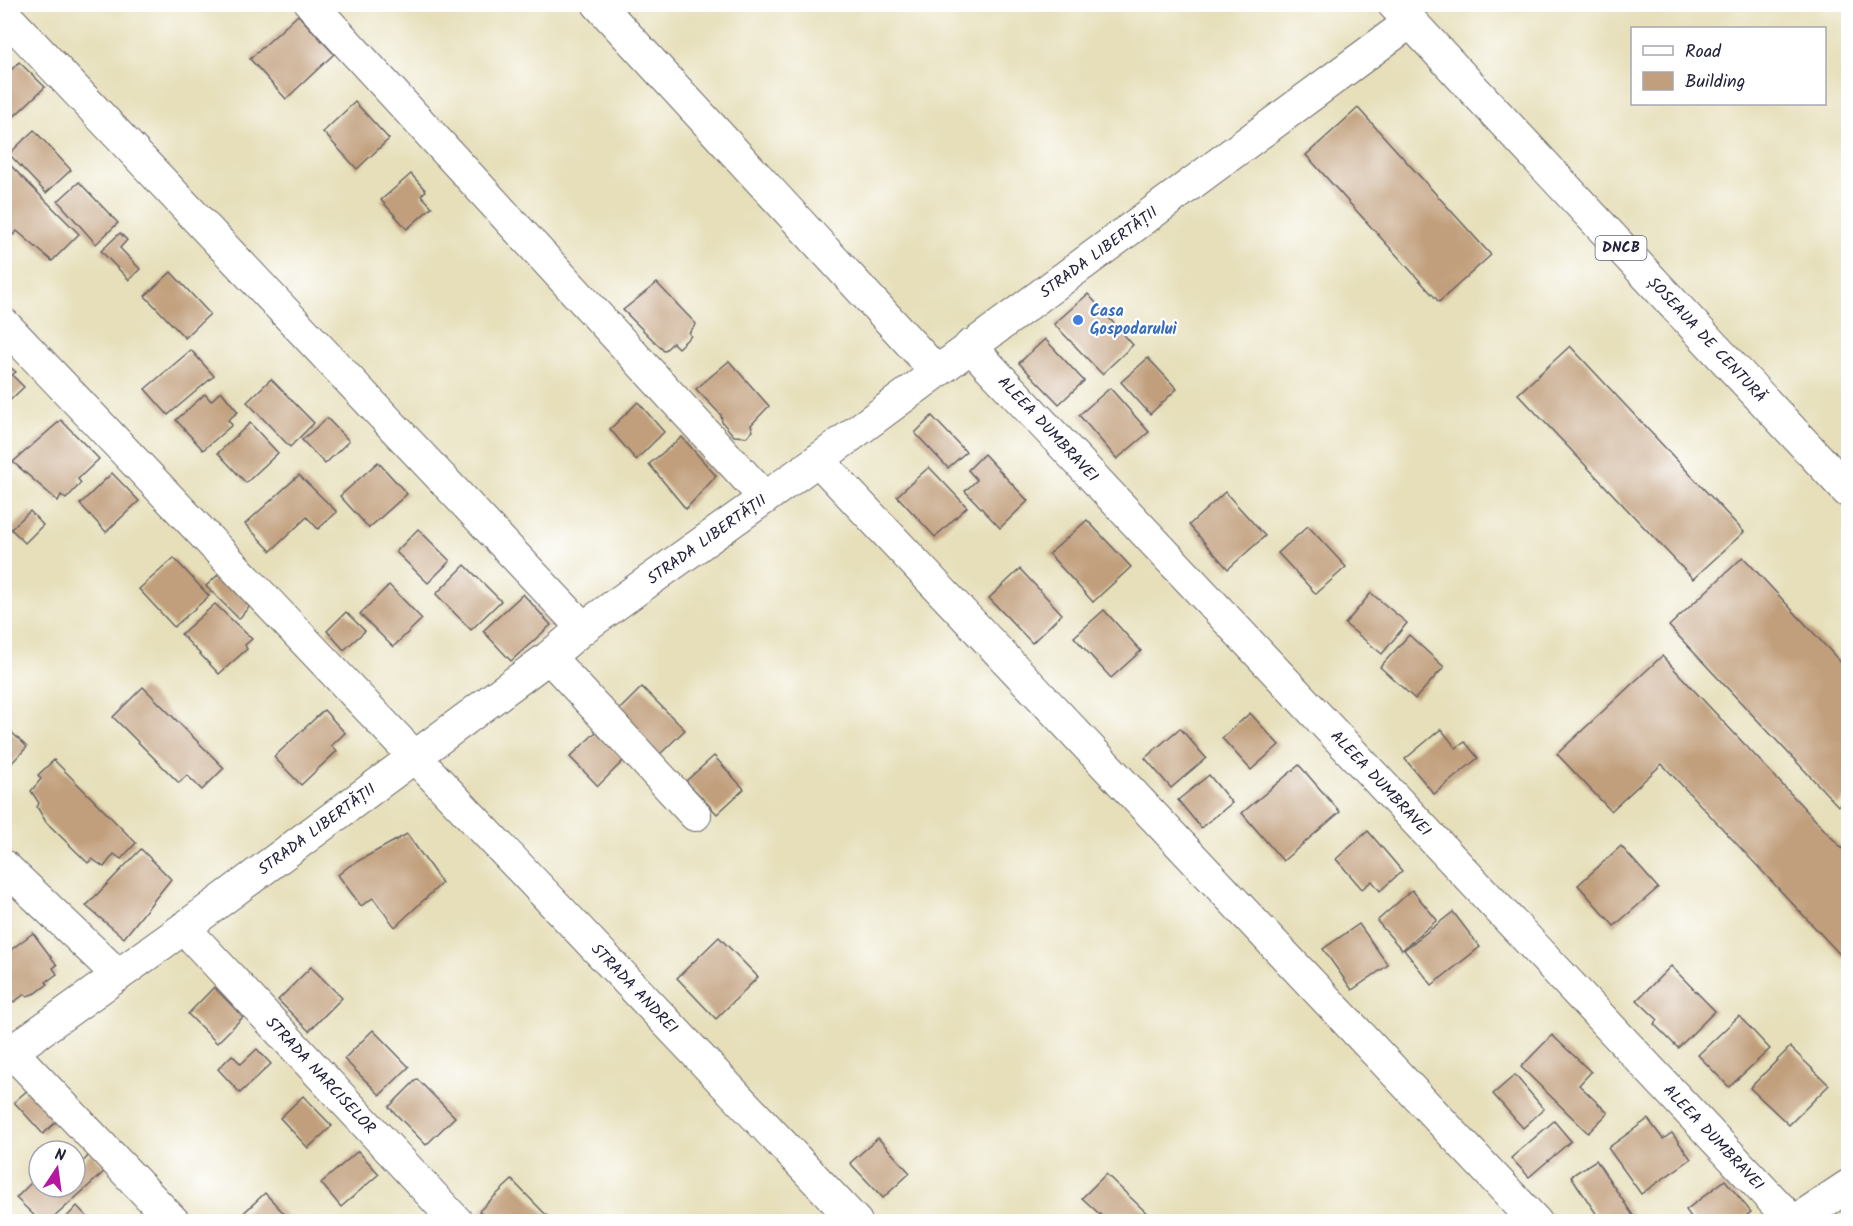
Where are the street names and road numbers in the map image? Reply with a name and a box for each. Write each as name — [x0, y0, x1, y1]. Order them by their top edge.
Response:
street label: STRADA LIBERTĂȚII — [1034, 200, 1163, 304]
road number: DNCB — [1596, 236, 1646, 260]
street label: ȘOSEAUA DE CENTURĂ — [1642, 271, 1773, 409]
street label: ALEEA DUMBRAVEI — [992, 370, 1104, 488]
street label: STRADA LIBERTĂȚII — [642, 488, 772, 591]
street label: ALEEA DUMBRAVEI — [1324, 724, 1437, 842]
street label: STRADA LIBERTĂȚII — [253, 777, 381, 882]
street label: STRADA ANDREI — [585, 937, 684, 1040]
street label: STRADA NARCISELOR — [260, 1011, 382, 1140]
street label: ALEEA DUMBRAVEI — [1657, 1079, 1770, 1196]

